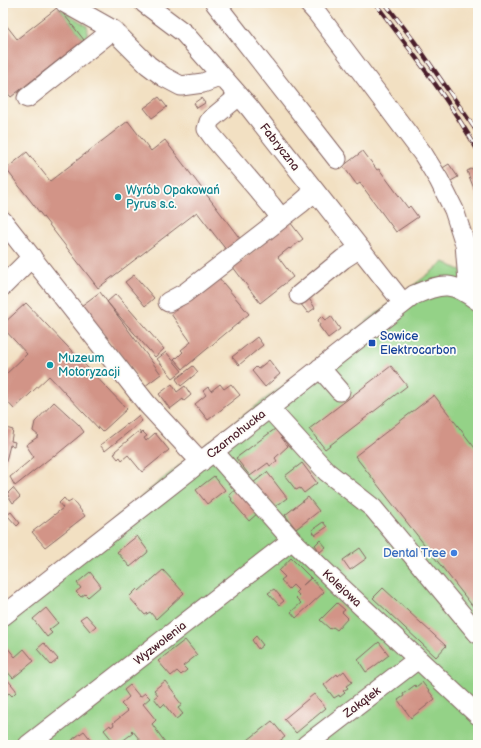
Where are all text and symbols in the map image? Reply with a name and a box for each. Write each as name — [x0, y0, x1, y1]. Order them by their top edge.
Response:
street label: Fabryczna — [256, 121, 303, 174]
place label: Wyrób Opakowań Pyrus s.c. — [126, 183, 220, 212]
marker: Wyrób Opakowań Pyrus s.c. — [113, 192, 123, 202]
place label: Sowice Elektrocarbon — [380, 329, 457, 358]
marker: Sowice Elektrocarbon — [367, 338, 377, 348]
place label: Muzeum Motoryzacji — [58, 351, 120, 380]
marker: Muzeum Motoryzacji — [45, 360, 55, 370]
street label: Czarnohucka — [204, 407, 269, 462]
place label: Dental Tree — [383, 546, 446, 561]
marker: Dental Tree — [449, 548, 459, 558]
street label: Kolejowa — [319, 566, 365, 611]
street label: Wyzwolenia — [131, 618, 190, 669]
street label: Zakątek — [340, 683, 384, 722]

